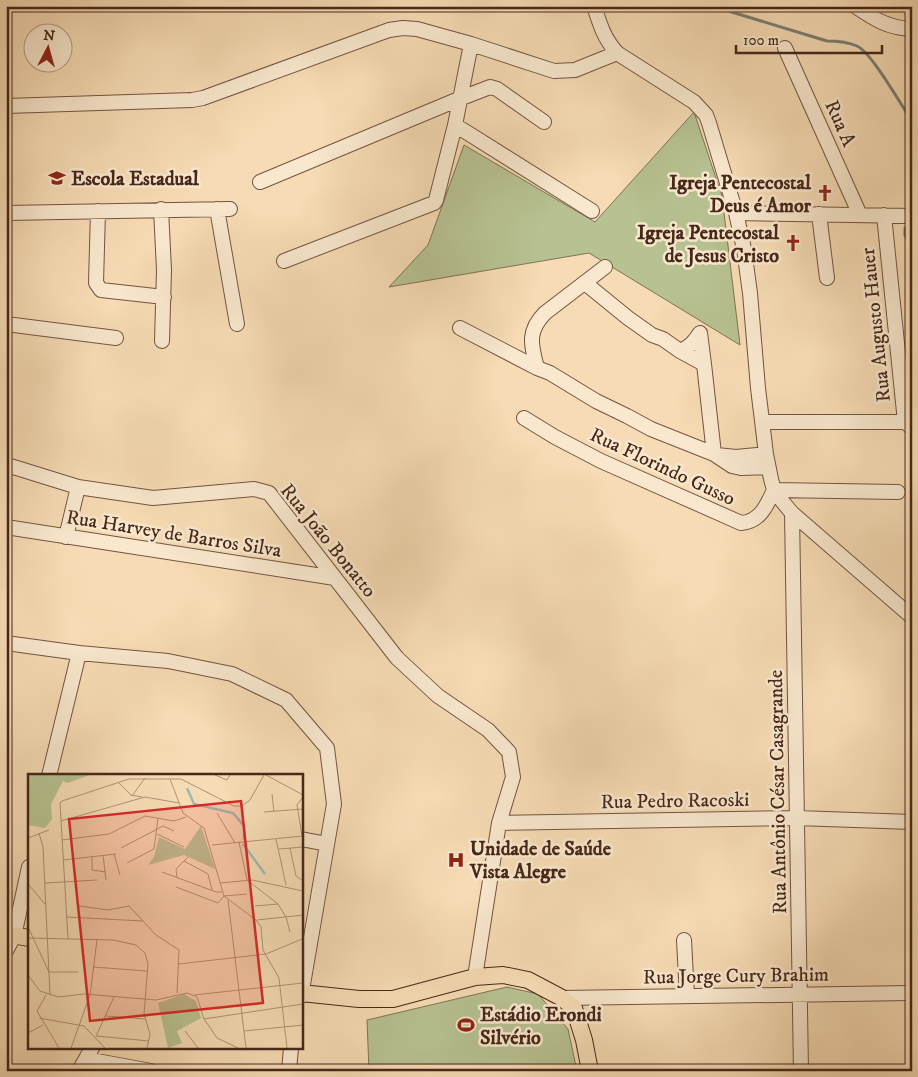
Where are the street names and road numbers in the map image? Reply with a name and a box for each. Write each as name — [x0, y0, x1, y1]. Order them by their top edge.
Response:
street label: Rua A — [818, 96, 861, 151]
street label: Rua Augusto Hauer — [856, 246, 897, 403]
street label: Rua Florindo Gusso — [586, 423, 739, 512]
street label: Rua João Bonatto — [274, 479, 381, 603]
street label: Rua Harvey de Barros Silva — [64, 505, 284, 564]
street label: Rua Antônio César Casagrande — [764, 670, 793, 914]
street label: Rua Pedro Racoski — [600, 788, 750, 815]
street label: Rua Jorge Cury Brahim — [643, 962, 829, 991]

